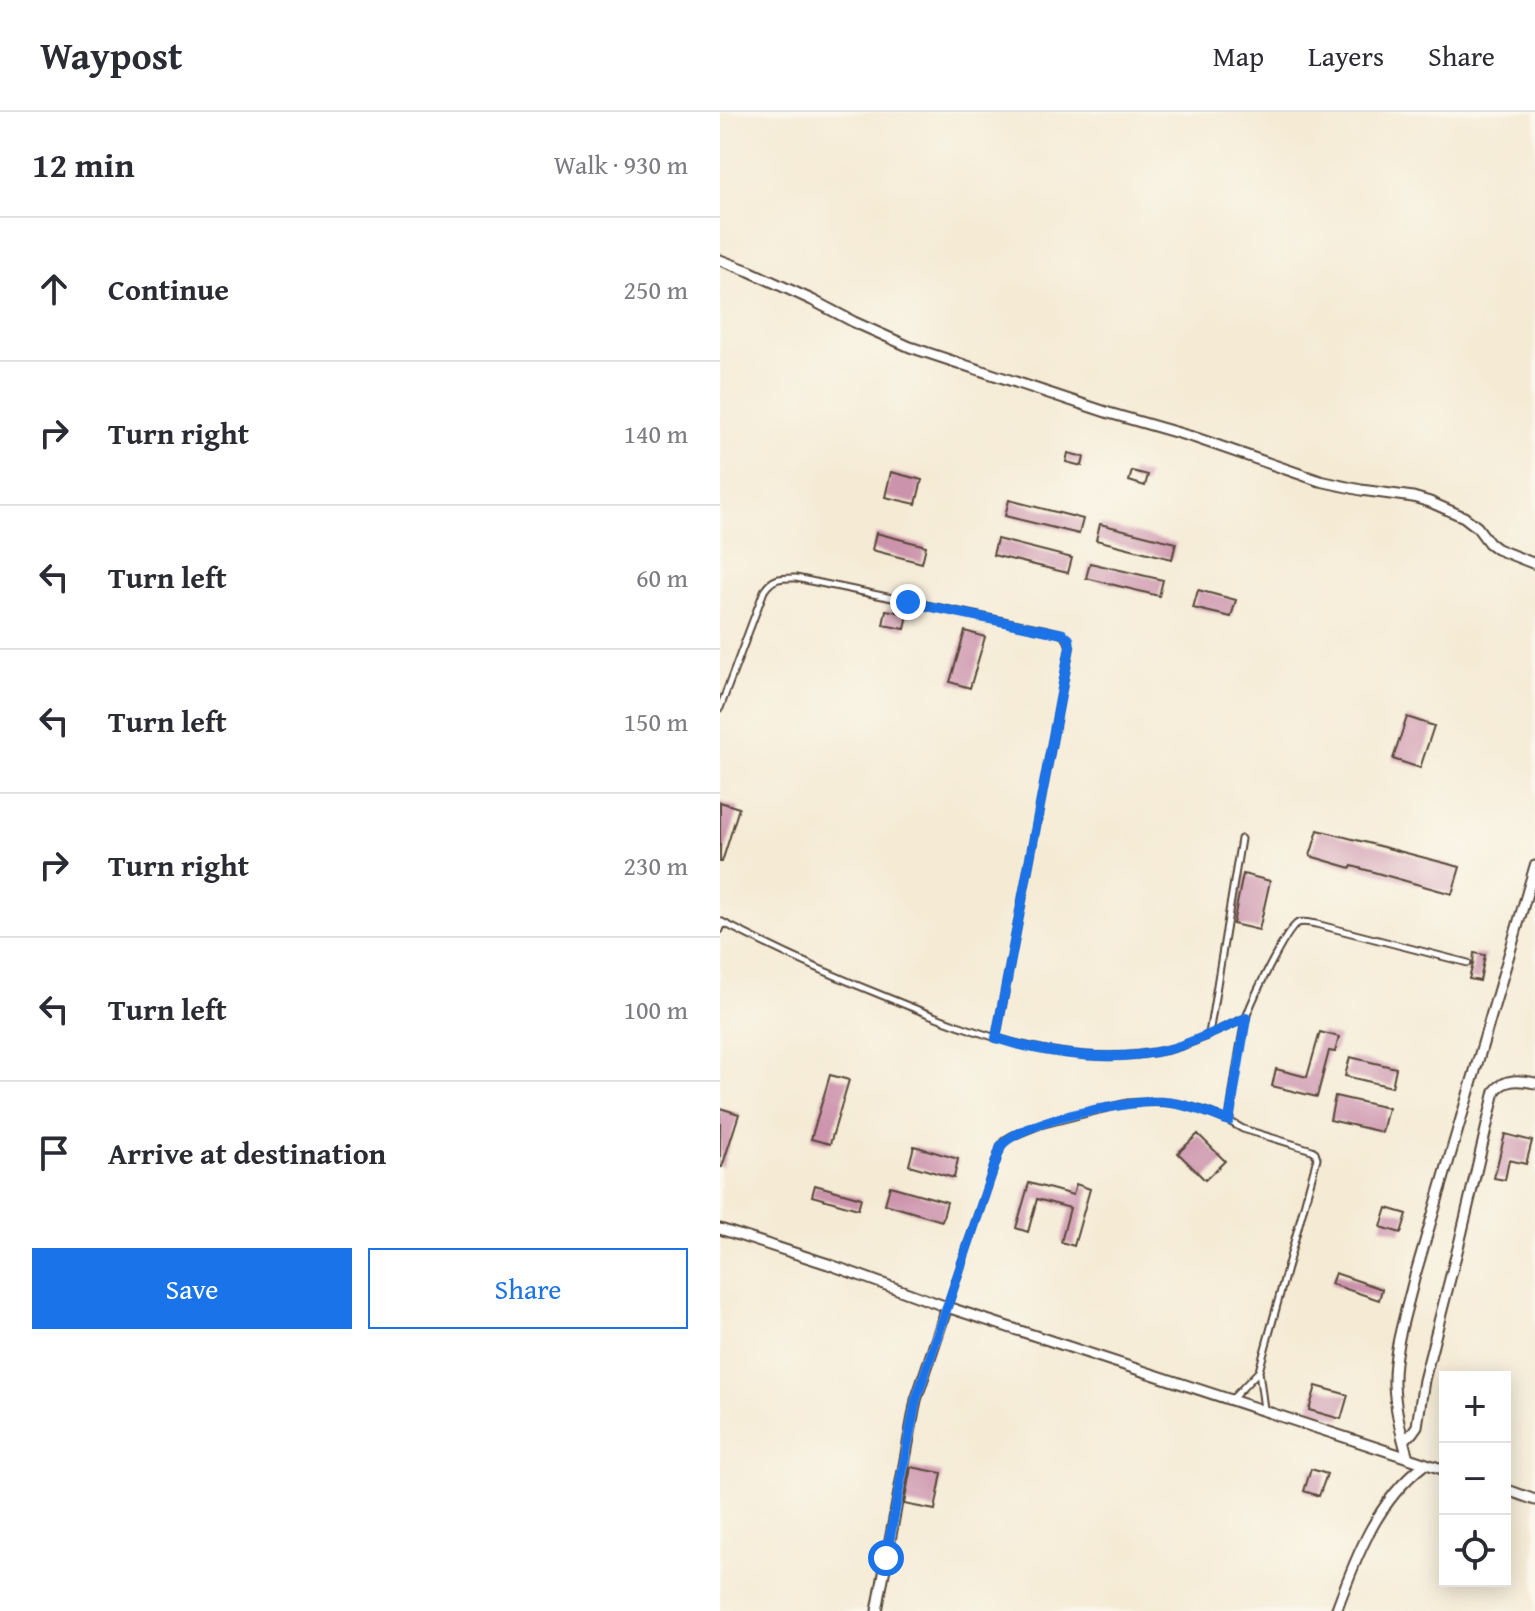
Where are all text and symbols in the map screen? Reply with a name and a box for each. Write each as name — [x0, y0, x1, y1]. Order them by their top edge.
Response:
text: Waypost — [40, 27, 182, 83]
text: Map — [1213, 35, 1264, 76]
text: Layers — [1308, 35, 1384, 76]
text: Share — [1428, 35, 1495, 76]
text: 12 min — [32, 140, 134, 189]
text: Walk · 930 m — [554, 145, 688, 184]
icon: ahead — [32, 267, 76, 311]
text: Continue — [108, 267, 229, 311]
text: 250 m — [623, 270, 688, 309]
icon: right — [32, 411, 76, 455]
text: Turn right — [108, 411, 249, 455]
text: 140 m — [623, 414, 688, 453]
icon: left — [32, 555, 76, 599]
text: Turn left — [108, 555, 227, 599]
text: 60 m — [636, 558, 688, 597]
route end — [890, 584, 926, 620]
icon: left — [32, 699, 76, 743]
text: Turn left — [108, 699, 227, 743]
text: 150 m — [623, 702, 688, 741]
icon: right — [32, 843, 76, 887]
text: Turn right — [108, 843, 249, 887]
text: 230 m — [623, 846, 688, 885]
icon: left — [32, 987, 76, 1031]
text: Turn left — [108, 987, 227, 1031]
text: 100 m — [623, 990, 688, 1029]
icon: arrive — [32, 1131, 76, 1175]
text: Arrive at destination — [108, 1131, 386, 1175]
button: Save — [32, 1248, 352, 1329]
button: Share — [368, 1248, 688, 1329]
map controls — [1439, 1371, 1511, 1587]
button: + — [1439, 1371, 1511, 1443]
button: − — [1439, 1443, 1511, 1515]
button: locate — [1439, 1515, 1511, 1587]
route start — [868, 1540, 904, 1576]

